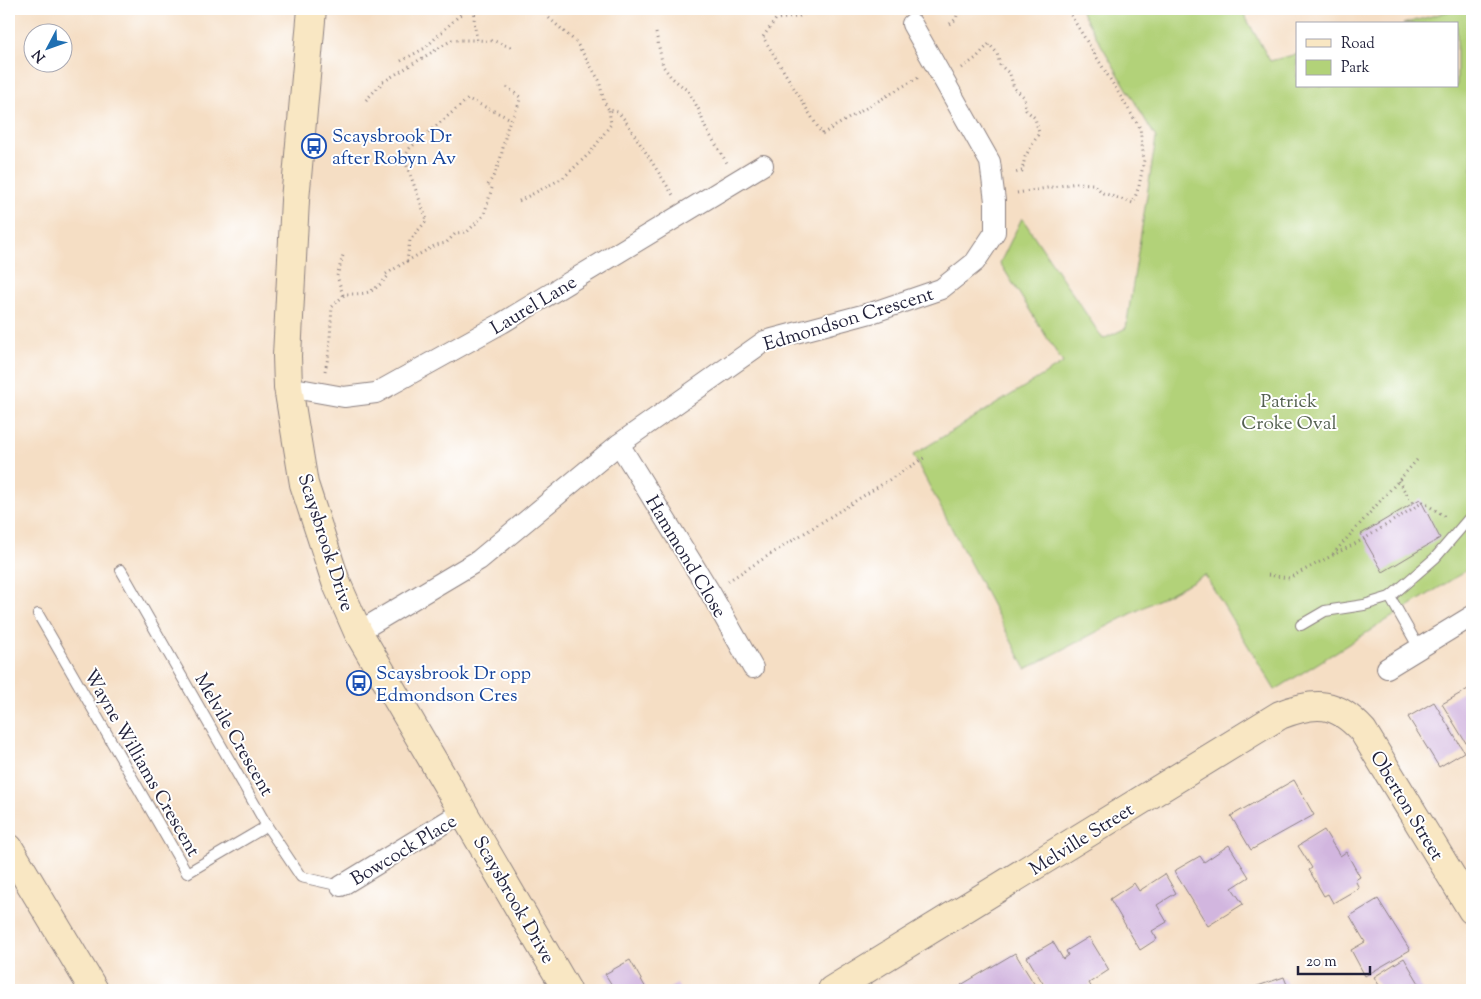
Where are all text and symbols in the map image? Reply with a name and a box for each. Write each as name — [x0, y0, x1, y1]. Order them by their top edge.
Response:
north arrow — [22, 22, 72, 72]
legend — [1296, 22, 1458, 88]
text: Road — [1341, 34, 1375, 55]
text: N — [28, 44, 51, 66]
text: Park — [1341, 58, 1370, 79]
place label: Scaysbrook Dr after Robyn Av — [332, 124, 456, 173]
bus stop icon: Scaysbrook Dr after Robyn Av — [301, 133, 327, 159]
street label: Laurel Lane — [486, 270, 583, 343]
street label: Edmondson Crescent — [760, 282, 938, 359]
park label: Patrick Croke Oval — [1241, 389, 1337, 438]
street label: Scaysbrook Drive — [290, 470, 360, 615]
street label: Hammond Close — [638, 491, 732, 624]
place label: Scaysbrook Dr opp Edmondson Cres — [376, 661, 531, 710]
street label: Wayne Williams Crescent — [76, 664, 206, 863]
street label: Melvile Crescent — [187, 669, 279, 802]
bus stop icon: Scaysbrook Dr opp Edmondson Cres — [346, 670, 372, 696]
street label: Oberton Street — [1362, 746, 1450, 867]
street label: Melville Street — [1025, 797, 1140, 883]
street label: Bowcock Place — [346, 809, 462, 893]
street label: Scaysbrook Drive — [465, 831, 560, 969]
scale bar — [1298, 944, 1371, 976]
text: 20 m — [1306, 952, 1337, 973]

